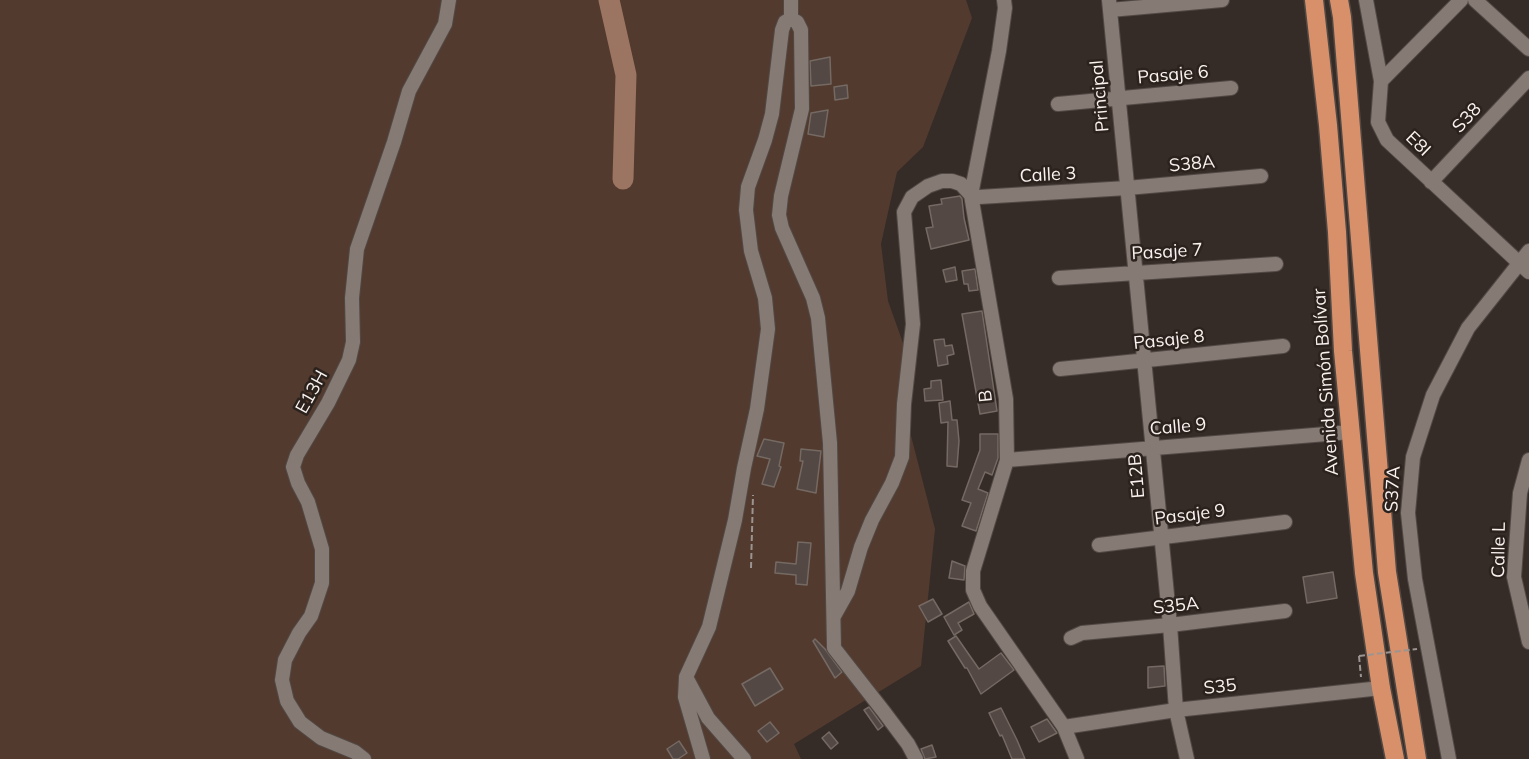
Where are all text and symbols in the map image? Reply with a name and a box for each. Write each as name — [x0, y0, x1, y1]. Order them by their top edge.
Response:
street label: Principal — [1086, 59, 1114, 133]
street label: Pasaje 6 — [1137, 61, 1209, 89]
street label: S38 — [1448, 99, 1486, 137]
street label: E8I — [1401, 127, 1435, 161]
street label: S38A — [1168, 151, 1216, 177]
street label: Calle 3 — [1019, 163, 1077, 187]
street label: Pasaje 7 — [1131, 239, 1203, 265]
street label: Avenida Simón Bolívar — [1309, 288, 1343, 476]
street label: Pasaje 8 — [1132, 326, 1206, 354]
street label: E13H — [291, 367, 333, 417]
street label: B — [975, 389, 997, 403]
street label: Calle 9 — [1149, 414, 1207, 440]
street label: E12B — [1124, 453, 1150, 499]
street label: S37A — [1381, 465, 1405, 513]
street label: Pasaje 9 — [1153, 500, 1227, 530]
street label: Calle L — [1488, 522, 1510, 578]
street label: S35A — [1152, 593, 1200, 619]
street label: S35 — [1203, 675, 1237, 699]

